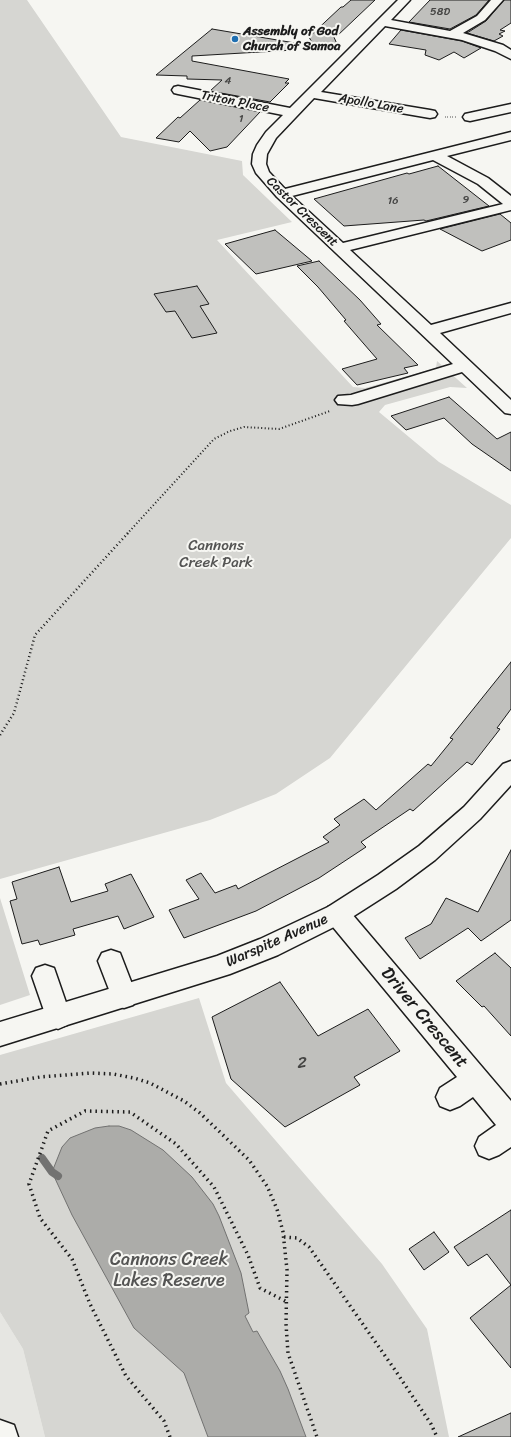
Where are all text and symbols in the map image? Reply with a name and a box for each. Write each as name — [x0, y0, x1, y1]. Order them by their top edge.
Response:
house number: 58D — [430, 5, 450, 19]
place label: Assembly of God Church of Samoa — [243, 24, 340, 55]
marker: Assembly of God Church of Samoa — [230, 34, 240, 44]
house number: 4 — [225, 74, 231, 88]
street label: Triton Place — [200, 88, 270, 116]
street label: Apollo Lane — [337, 91, 405, 117]
house number: 1 — [239, 112, 243, 126]
street label: Castor Crescent — [263, 174, 341, 250]
house number: 9 — [463, 193, 469, 207]
house number: 16 — [388, 194, 398, 208]
park label: Cannons Creek Park — [179, 537, 253, 572]
street label: Warspite Avenue — [223, 910, 331, 972]
street label: Driver Crescent — [376, 963, 472, 1073]
house number: 2 — [297, 1054, 307, 1074]
park label: Cannons Creek Lakes Reserve — [110, 1249, 228, 1292]

